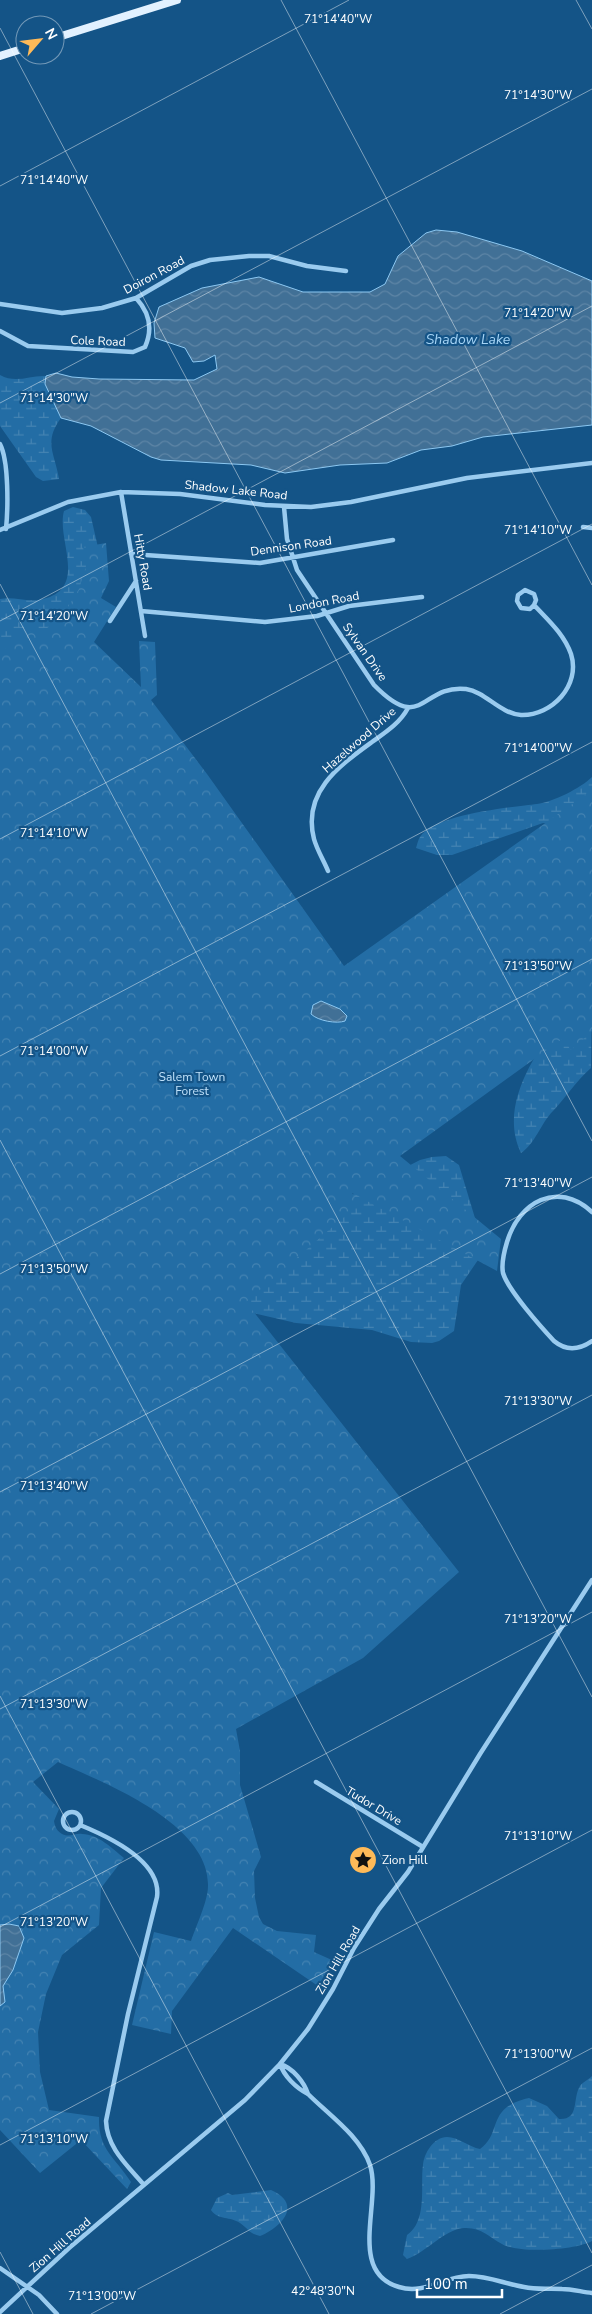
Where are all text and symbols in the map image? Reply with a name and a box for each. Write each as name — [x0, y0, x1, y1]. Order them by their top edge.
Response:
text: 71°14'40"W — [304, 11, 372, 27]
north arrow — [15, 15, 65, 65]
text: N — [40, 25, 62, 43]
text: 71°14'30"W — [504, 87, 572, 103]
text: 71°14'40"W — [20, 172, 88, 188]
street label: Doiron Road — [121, 252, 187, 298]
text: 71°14'20"W — [504, 305, 572, 321]
water label: Shadow Lake — [426, 330, 511, 349]
street label: Cole Road — [70, 332, 126, 350]
text: 71°14'30"W — [20, 390, 88, 406]
street label: Shadow Lake Road — [184, 477, 288, 503]
text: 71°14'10"W — [504, 522, 572, 538]
street label: Hitty Road — [130, 532, 156, 592]
street label: Dennison Road — [249, 532, 333, 560]
street label: London Road — [287, 587, 361, 617]
text: 71°14'20"W — [20, 608, 88, 624]
street label: Sylvan Drive — [339, 620, 391, 684]
street label: Hazelwood Drive — [319, 704, 399, 776]
text: 71°14'00"W — [504, 740, 572, 756]
text: 71°14'10"W — [20, 825, 88, 841]
text: 71°13'50"W — [504, 958, 572, 974]
text: 71°14'00"W — [20, 1043, 88, 1059]
park label: Salem Town Forest — [159, 1069, 225, 1099]
text: 71°13'40"W — [504, 1175, 572, 1191]
text: 71°13'50"W — [20, 1261, 88, 1277]
text: 71°13'30"W — [504, 1393, 572, 1409]
text: 71°13'40"W — [20, 1478, 88, 1494]
text: 71°13'20"W — [504, 1611, 572, 1627]
text: 71°13'30"W — [20, 1696, 88, 1712]
street label: Tudor Drive — [343, 1783, 405, 1829]
text: 71°13'10"W — [504, 1828, 572, 1844]
place icon: Zion Hill — [348, 1845, 378, 1875]
place label: Zion Hill — [382, 1852, 428, 1868]
text: 71°13'20"W — [20, 1914, 88, 1930]
street label: Zion Hill Road — [312, 1923, 364, 1997]
text: 71°13'00"W — [504, 2046, 572, 2062]
text: 71°13'10"W — [20, 2131, 88, 2147]
street label: Zion Hill Road — [26, 2214, 94, 2276]
scale bar — [417, 2266, 502, 2298]
text: 100 m — [424, 2274, 468, 2294]
text: 42°48'30"N — [291, 2283, 355, 2299]
text: 71°13'00"W — [68, 2288, 136, 2304]

